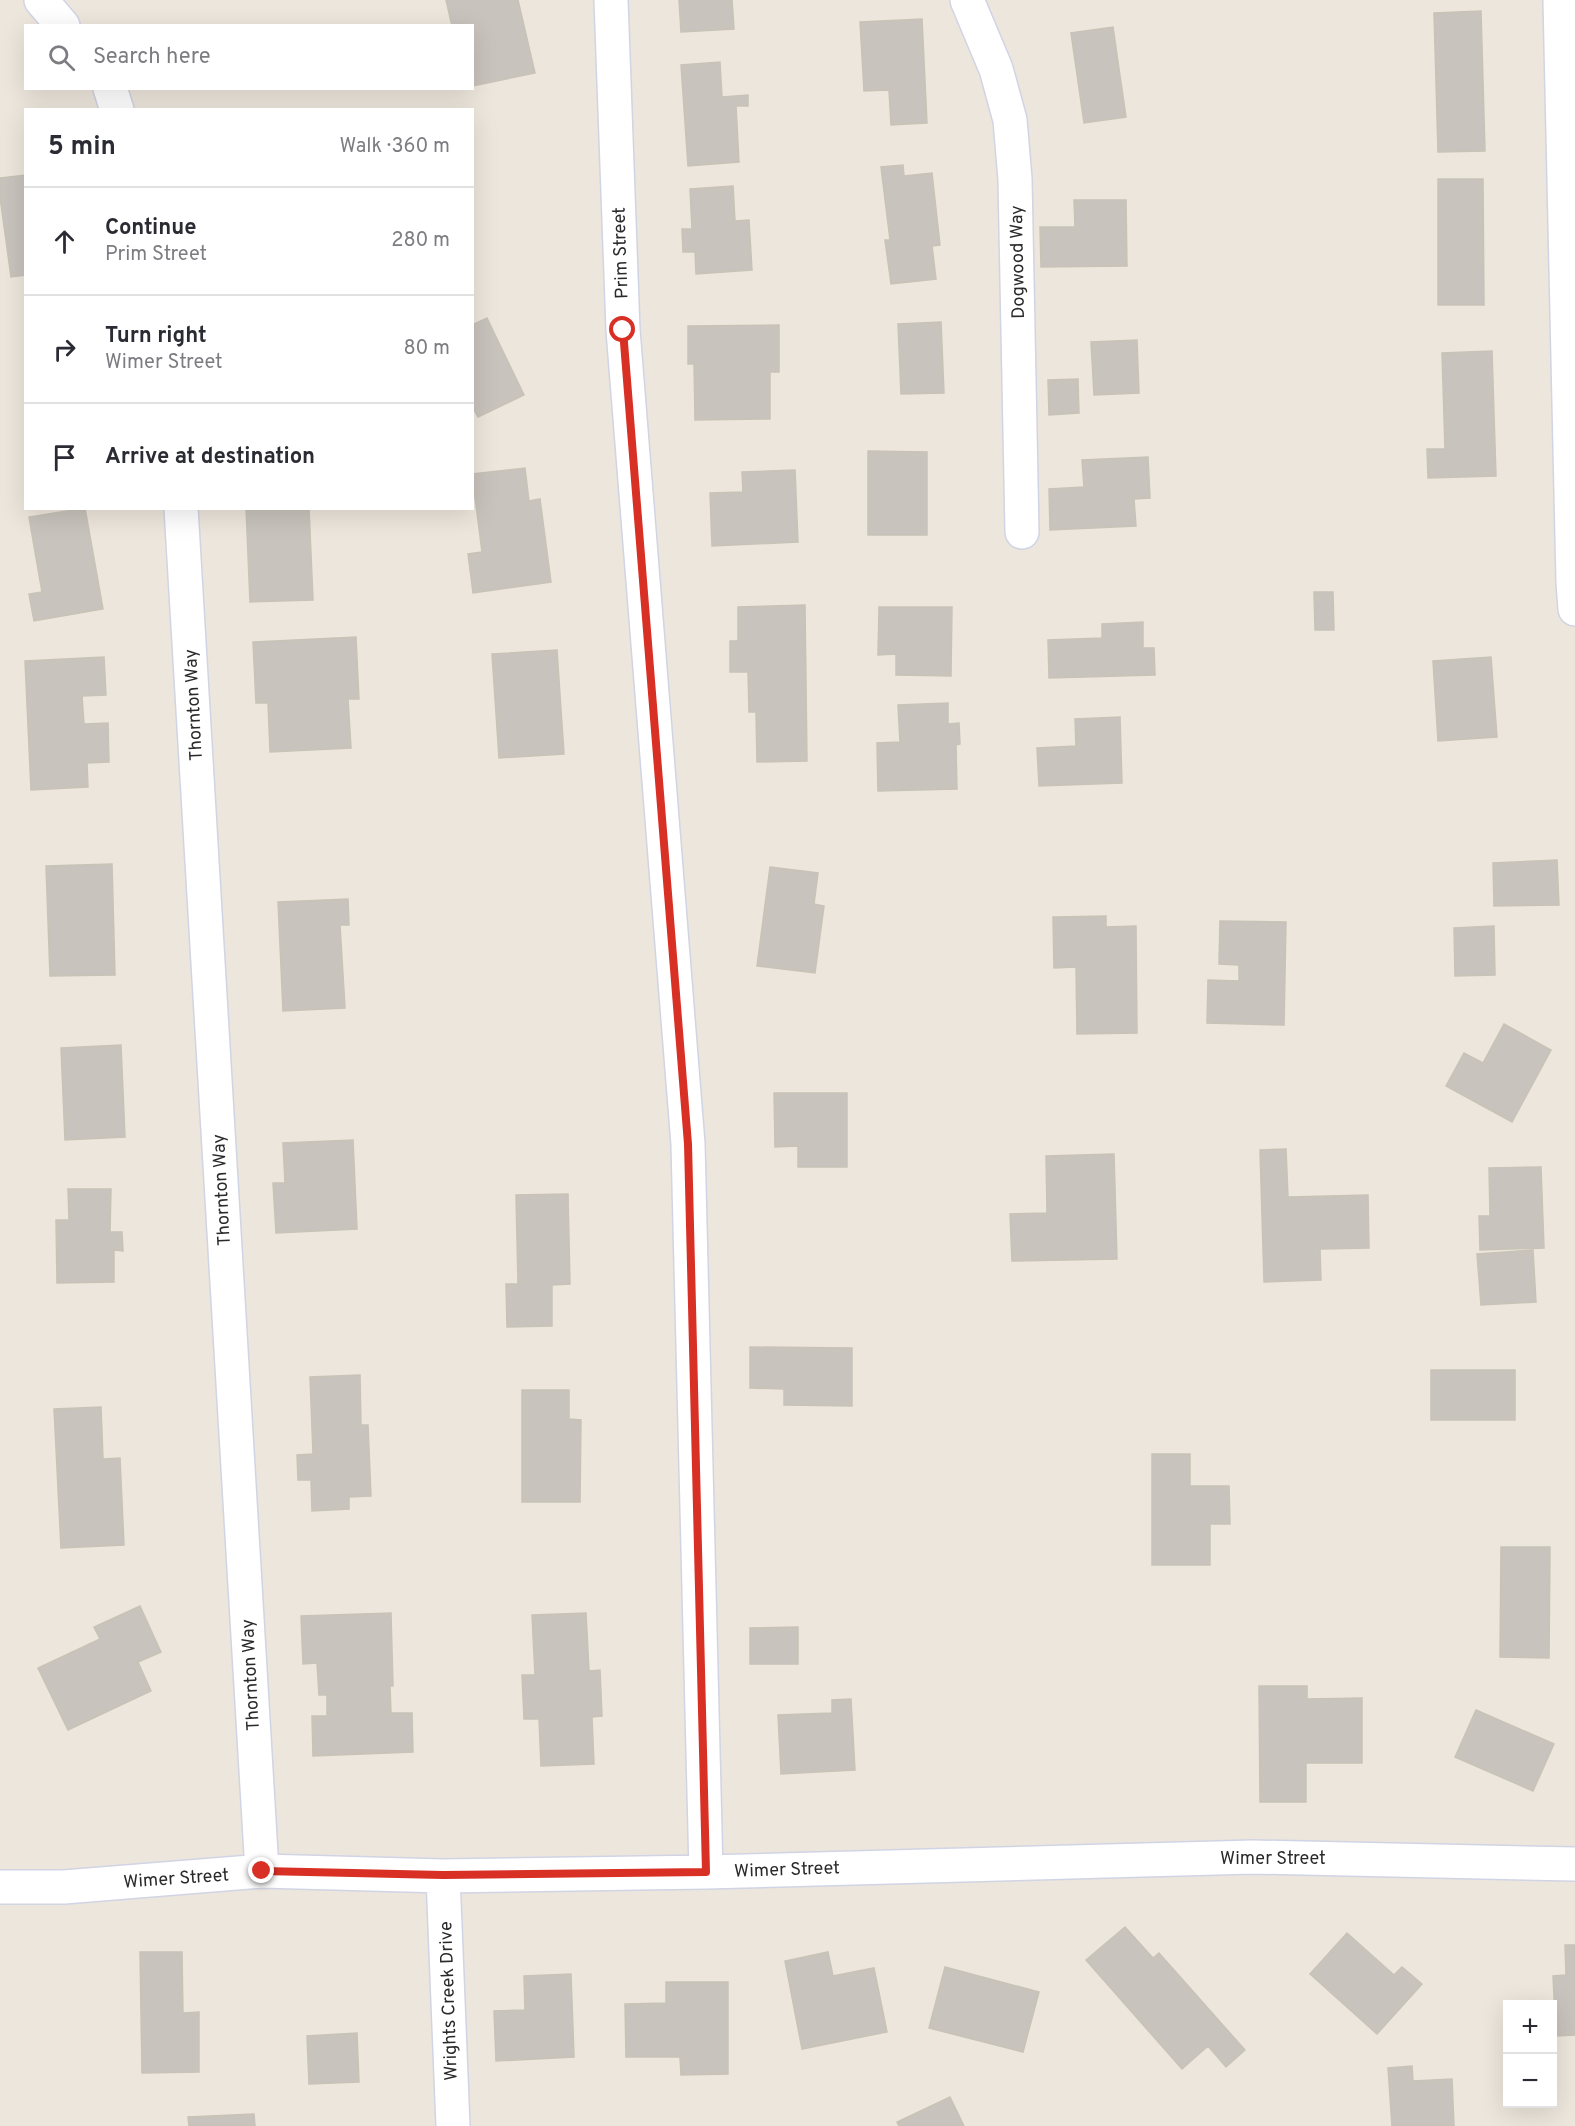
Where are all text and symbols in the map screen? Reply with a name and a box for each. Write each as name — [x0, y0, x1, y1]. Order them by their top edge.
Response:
search box — [24, 24, 474, 90]
icon: search — [45, 41, 78, 74]
text: Search here — [93, 44, 211, 71]
text: 5 min — [48, 131, 116, 164]
text: Walk · 360 m — [339, 134, 450, 160]
street label: Dogwood Way — [1006, 205, 1031, 319]
street label: Prim Street — [608, 207, 635, 299]
text: Continue — [105, 215, 196, 242]
icon: ahead — [48, 225, 81, 258]
text: 280 m — [391, 228, 450, 254]
text: Prim Street — [105, 242, 207, 268]
route start — [609, 316, 635, 342]
text: Turn right — [105, 323, 207, 350]
icon: right — [48, 333, 81, 366]
text: 80 m — [404, 336, 450, 362]
text: Wimer Street — [105, 350, 223, 376]
icon: arrive — [48, 441, 81, 474]
text: Arrive at destination — [105, 444, 315, 471]
street label: Thornton Way — [180, 648, 209, 761]
street label: Thornton Way — [208, 1133, 237, 1246]
street label: Thornton Way — [237, 1618, 266, 1731]
street label: Wimer Street — [1220, 1848, 1326, 1871]
route end — [248, 1857, 274, 1883]
street label: Wimer Street — [734, 1857, 840, 1884]
street label: Wimer Street — [123, 1864, 230, 1895]
street label: Wrights Creek Drive — [435, 1921, 464, 2081]
map controls — [1503, 2000, 1557, 2108]
button: + — [1503, 2000, 1557, 2054]
button: − — [1503, 2054, 1557, 2108]

